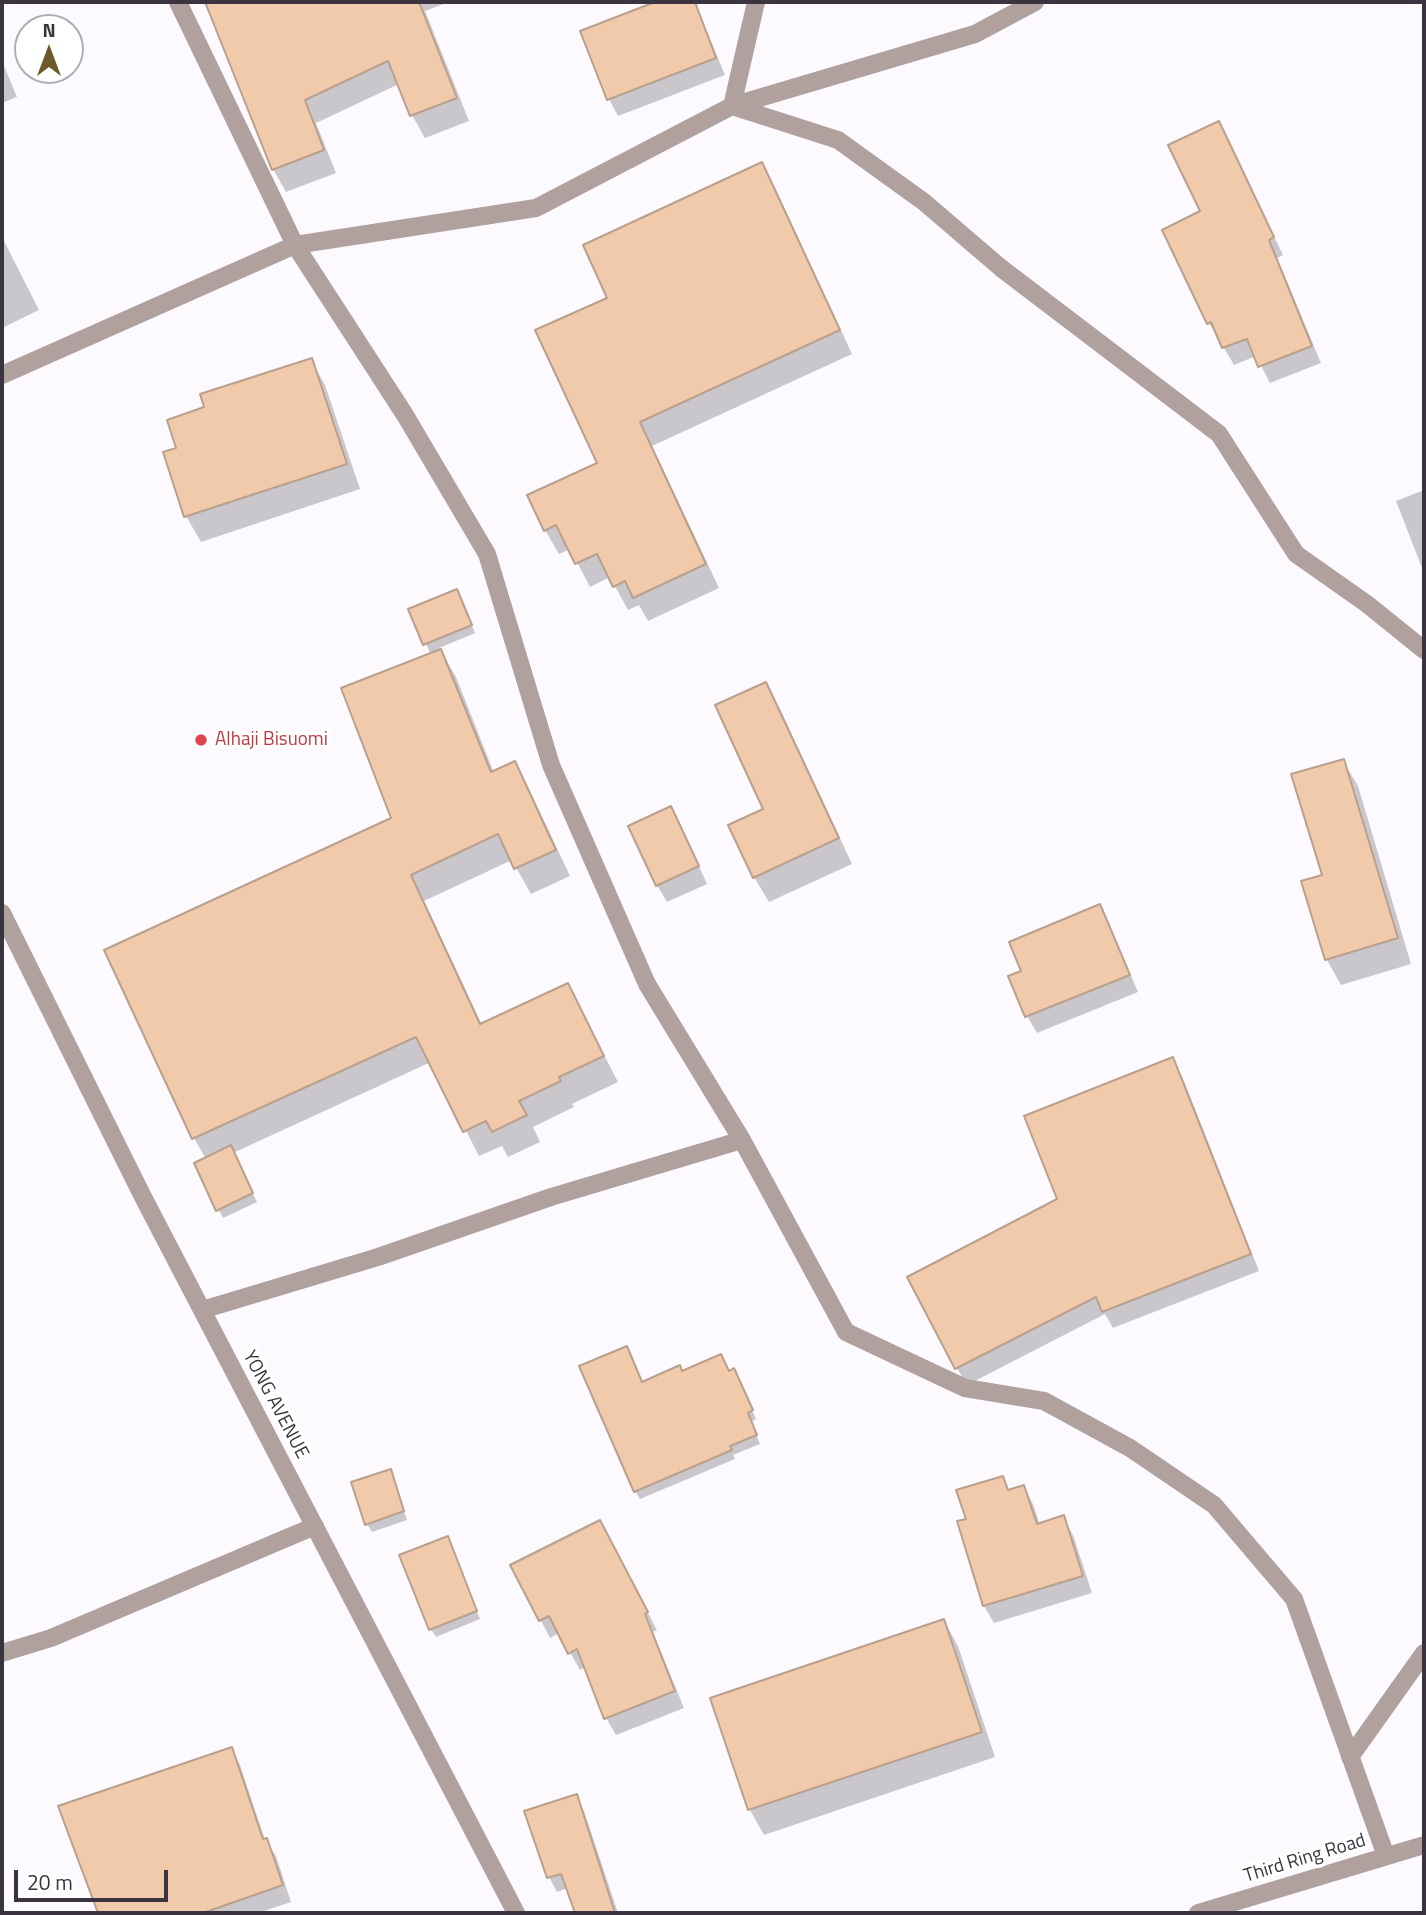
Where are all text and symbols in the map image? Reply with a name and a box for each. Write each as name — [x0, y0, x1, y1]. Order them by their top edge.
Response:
north arrow — [14, 14, 84, 84]
text: N — [42, 15, 56, 44]
place label: Alhaji Bisuomi — [215, 729, 328, 751]
marker: Alhaji Bisuomi — [193, 732, 209, 748]
street label: YONG AVENUE — [237, 1347, 313, 1463]
street label: Third Ring Road — [1241, 1830, 1369, 1888]
scale bar — [18, 1856, 172, 1900]
text: 20 m — [27, 1866, 73, 1898]

